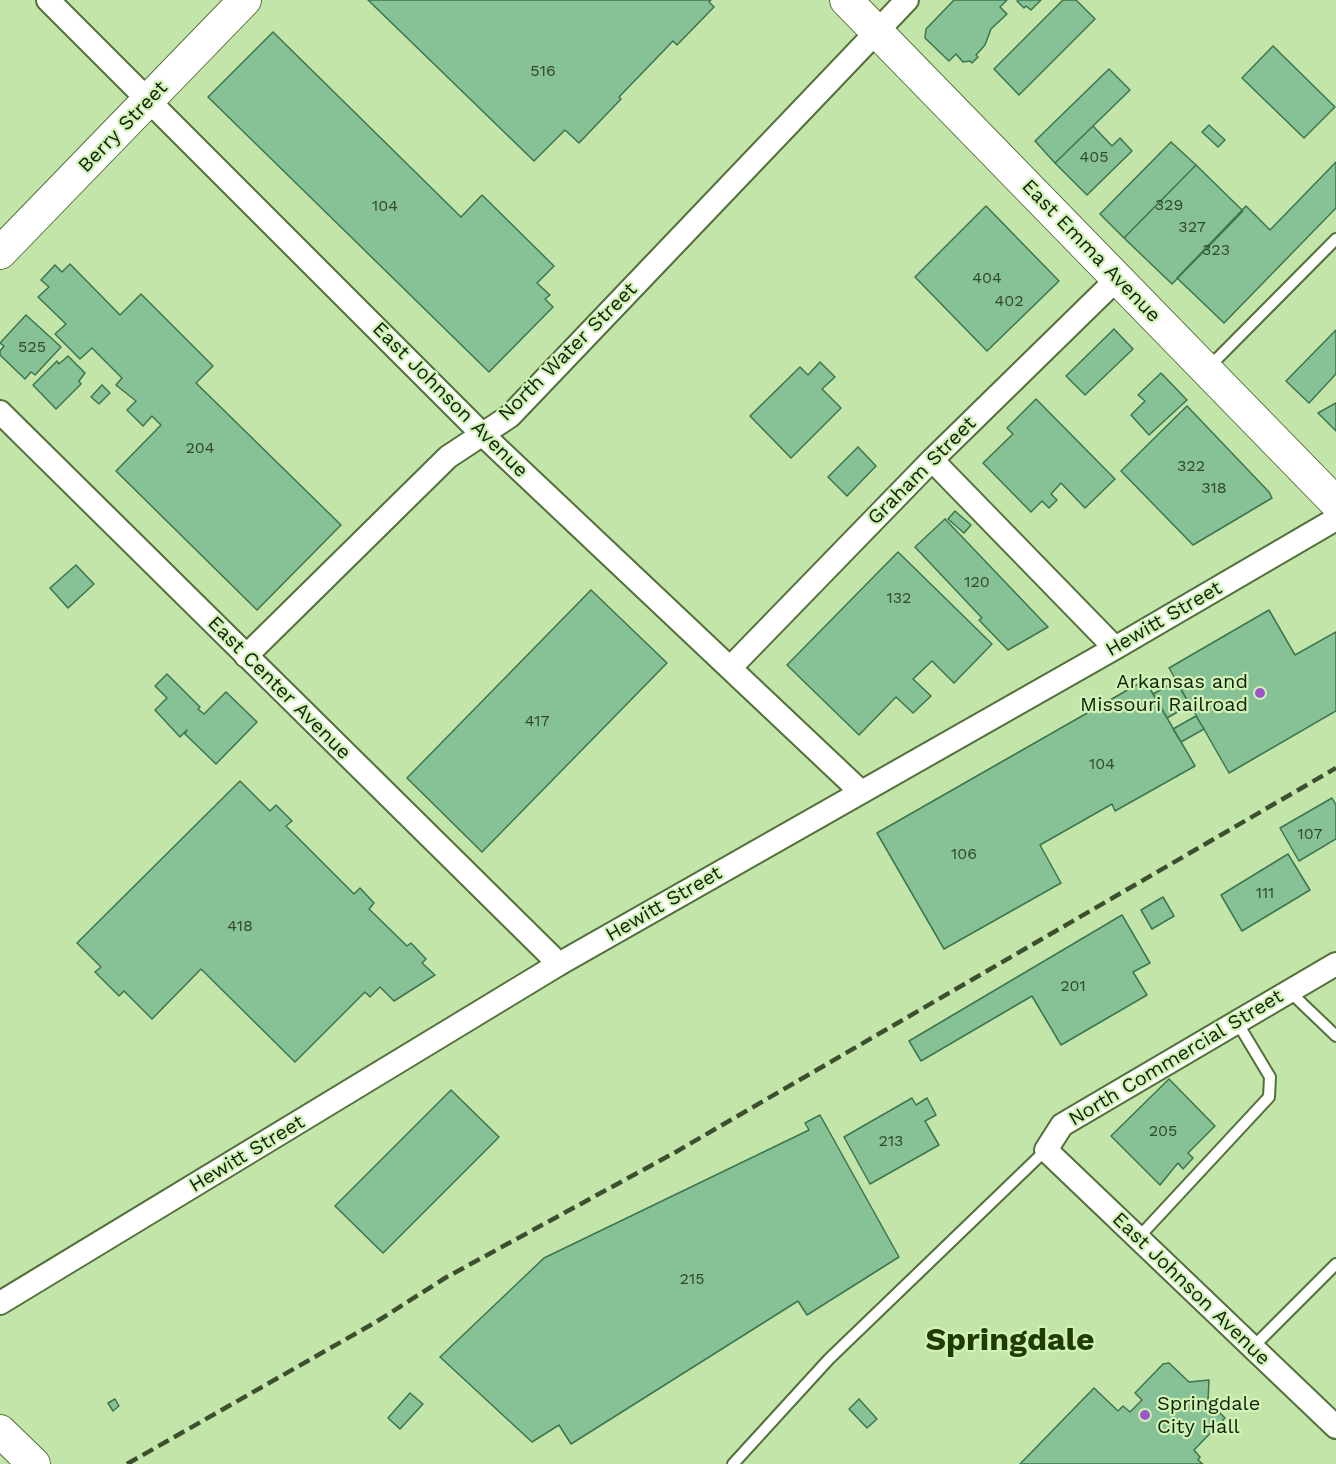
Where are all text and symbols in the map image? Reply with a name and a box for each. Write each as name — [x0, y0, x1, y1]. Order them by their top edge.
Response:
house number: 516 — [530, 61, 556, 81]
street label: Berry Street — [73, 76, 173, 178]
house number: 405 — [1079, 147, 1109, 167]
street label: East Emma Avenue — [1017, 174, 1165, 328]
house number: 329 — [1155, 195, 1183, 215]
house number: 104 — [372, 196, 398, 216]
house number: 327 — [1178, 217, 1206, 237]
house number: 323 — [1202, 240, 1230, 260]
house number: 404 — [972, 268, 1002, 288]
street label: North Water Street — [494, 278, 642, 426]
house number: 402 — [994, 291, 1024, 311]
street label: East Johnson Avenue — [367, 317, 533, 483]
house number: 525 — [18, 337, 46, 357]
street label: Graham Street — [863, 412, 981, 530]
house number: 204 — [185, 438, 215, 458]
house number: 322 — [1177, 456, 1205, 476]
house number: 318 — [1201, 478, 1227, 498]
house number: 120 — [964, 572, 990, 592]
street label: Hewitt Street — [1102, 576, 1226, 662]
house number: 132 — [887, 588, 911, 608]
street label: East Center Avenue — [202, 611, 356, 765]
place label: Arkansas and Missouri Railroad — [1080, 670, 1248, 717]
marker: Arkansas and Missouri Railroad — [1253, 686, 1267, 700]
house number: 417 — [525, 711, 549, 731]
house number: 104 — [1089, 754, 1115, 774]
house number: 107 — [1298, 824, 1322, 844]
house number: 106 — [951, 844, 977, 864]
street label: Hewitt Street — [602, 861, 726, 947]
house number: 111 — [1256, 883, 1274, 903]
house number: 418 — [227, 916, 253, 936]
house number: 201 — [1060, 976, 1086, 996]
street label: North Commercial Street — [1064, 984, 1288, 1132]
street label: Hewitt Street — [185, 1110, 309, 1198]
house number: 205 — [1149, 1121, 1177, 1141]
house number: 213 — [879, 1131, 903, 1151]
street label: East Johnson Avenue — [1107, 1207, 1275, 1371]
house number: 215 — [680, 1269, 704, 1289]
district label: Springdale — [925, 1322, 1095, 1360]
place label: Springdale City Hall — [1157, 1392, 1260, 1439]
marker: Springdale City Hall — [1138, 1408, 1152, 1422]

